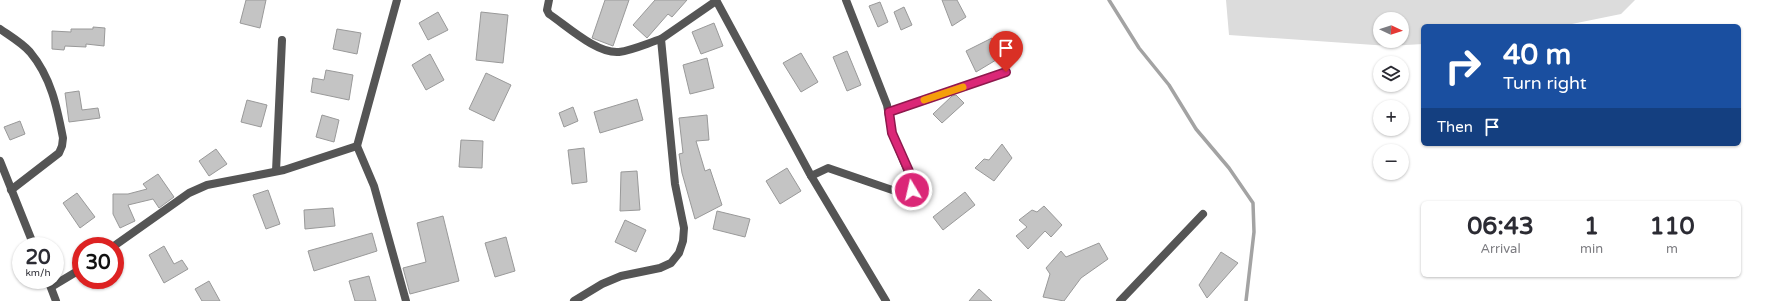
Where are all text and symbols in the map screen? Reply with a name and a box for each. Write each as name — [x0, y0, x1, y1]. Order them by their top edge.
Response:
north arrow — [1373, 12, 1409, 48]
map controls — [1373, 12, 1409, 180]
pin — [989, 31, 1023, 72]
icon: arrive — [995, 37, 1017, 59]
text: 40 m — [1503, 38, 1571, 72]
icon: right — [1437, 40, 1489, 92]
button: layers — [1373, 56, 1409, 92]
text: Turn right — [1503, 72, 1587, 94]
button: + — [1373, 100, 1409, 136]
icon: arrive — [1481, 116, 1503, 138]
text: Then — [1437, 118, 1473, 136]
button: − — [1373, 144, 1409, 180]
position arrow — [891, 169, 933, 211]
text: 06:43 — [1467, 212, 1534, 241]
text: 1 — [1584, 212, 1599, 241]
text: 110 — [1649, 212, 1695, 241]
speed limit sign: 30 — [72, 237, 124, 289]
text: Arrival — [1480, 241, 1521, 257]
text: min — [1580, 241, 1603, 257]
text: m — [1666, 241, 1678, 257]
text: 20 — [25, 246, 51, 270]
text: km/h — [25, 267, 51, 279]

